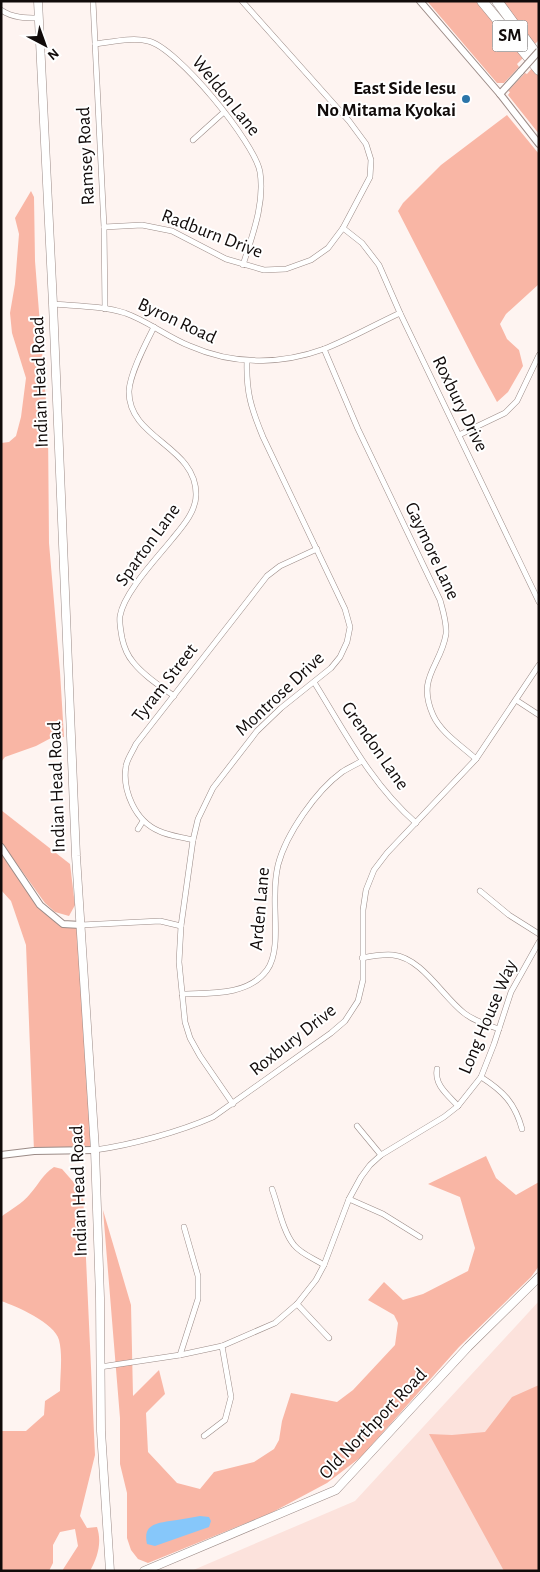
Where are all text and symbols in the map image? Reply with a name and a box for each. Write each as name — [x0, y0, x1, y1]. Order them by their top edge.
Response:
north arrow — [20, 20, 70, 70]
road number: SM — [492, 20, 528, 52]
text: N — [45, 46, 61, 63]
street label: Weldon Lane — [188, 52, 264, 140]
place label: East Side Iesu No Mitama Kyokai — [317, 79, 456, 120]
marker: East Side Iesu No Mitama Kyokai — [460, 93, 472, 105]
street label: Ramsey Road — [74, 106, 98, 206]
street label: Radburn Drive — [159, 206, 265, 262]
street label: Byron Road — [135, 295, 219, 347]
street label: Indian Head Road — [28, 316, 52, 448]
street label: Roxbury Drive — [429, 353, 491, 455]
street label: Gaymore Lane — [401, 499, 463, 603]
street label: Sparton Lane — [112, 500, 184, 590]
street label: Tyram Street — [129, 640, 201, 726]
street label: Montrose Drive — [232, 648, 328, 740]
street label: Grendon Lane — [338, 698, 412, 794]
street label: Indian Head Road — [45, 721, 69, 853]
street label: Arden Lane — [247, 867, 273, 951]
street label: Long House Way — [455, 957, 521, 1077]
street label: Roxbury Drive — [246, 1001, 340, 1079]
street label: Indian Head Road — [67, 1125, 91, 1257]
street label: Old Northport Road — [316, 1365, 430, 1483]

